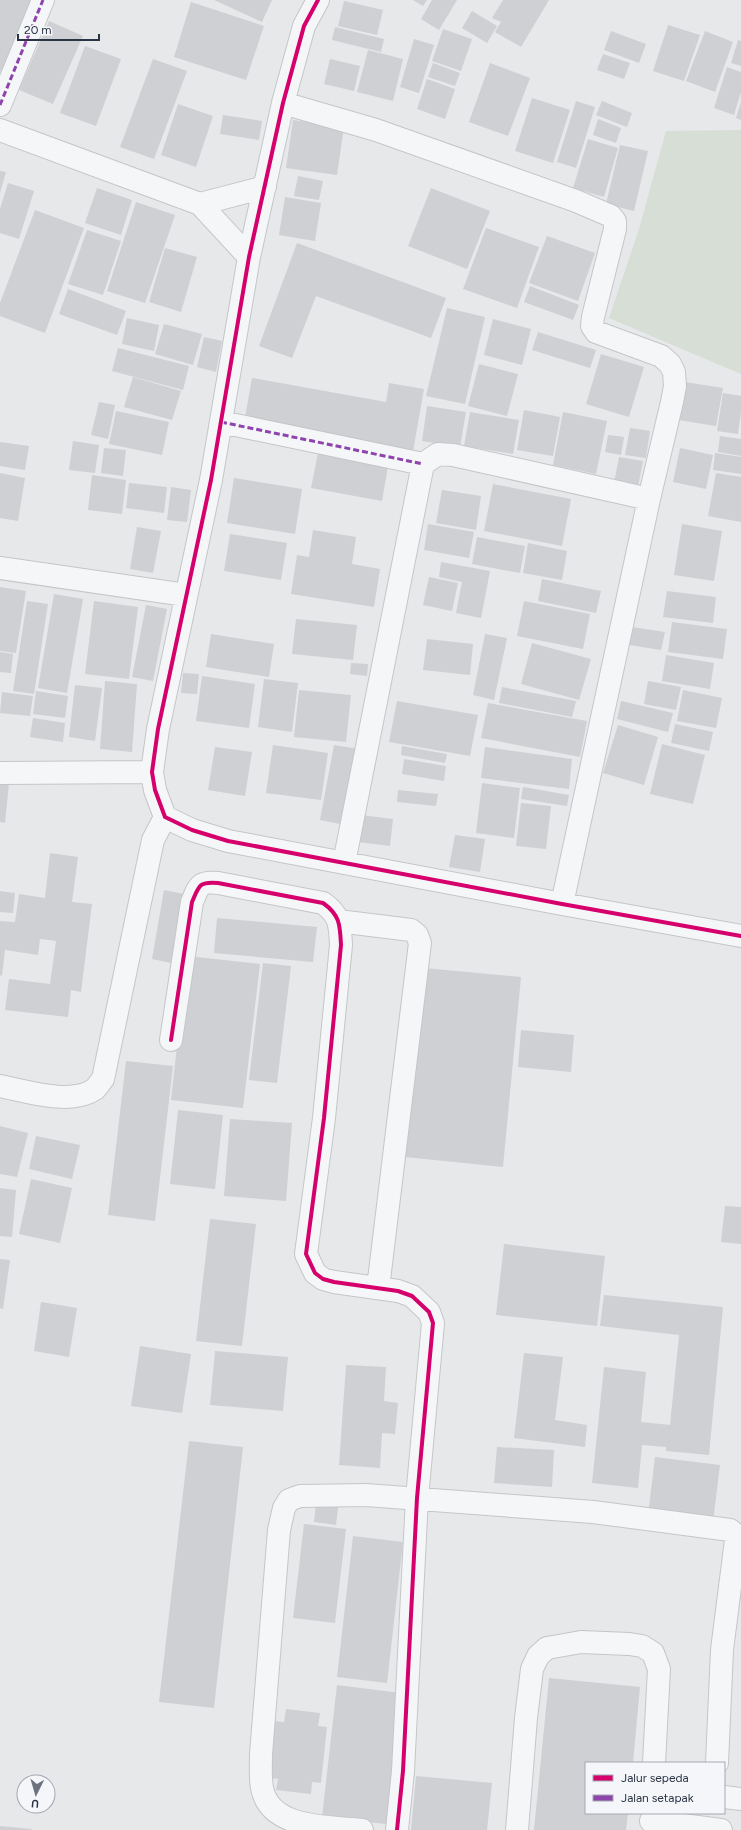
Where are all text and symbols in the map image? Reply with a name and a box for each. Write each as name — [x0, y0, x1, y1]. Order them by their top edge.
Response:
scale bar — [18, 16, 99, 42]
text: 20 m — [24, 23, 52, 37]
legend — [585, 1762, 725, 1814]
text: Jalur sepeda — [621, 1771, 689, 1785]
north arrow — [16, 1774, 56, 1814]
text: Jalan setapak — [621, 1791, 694, 1805]
text: U — [30, 1797, 40, 1810]

